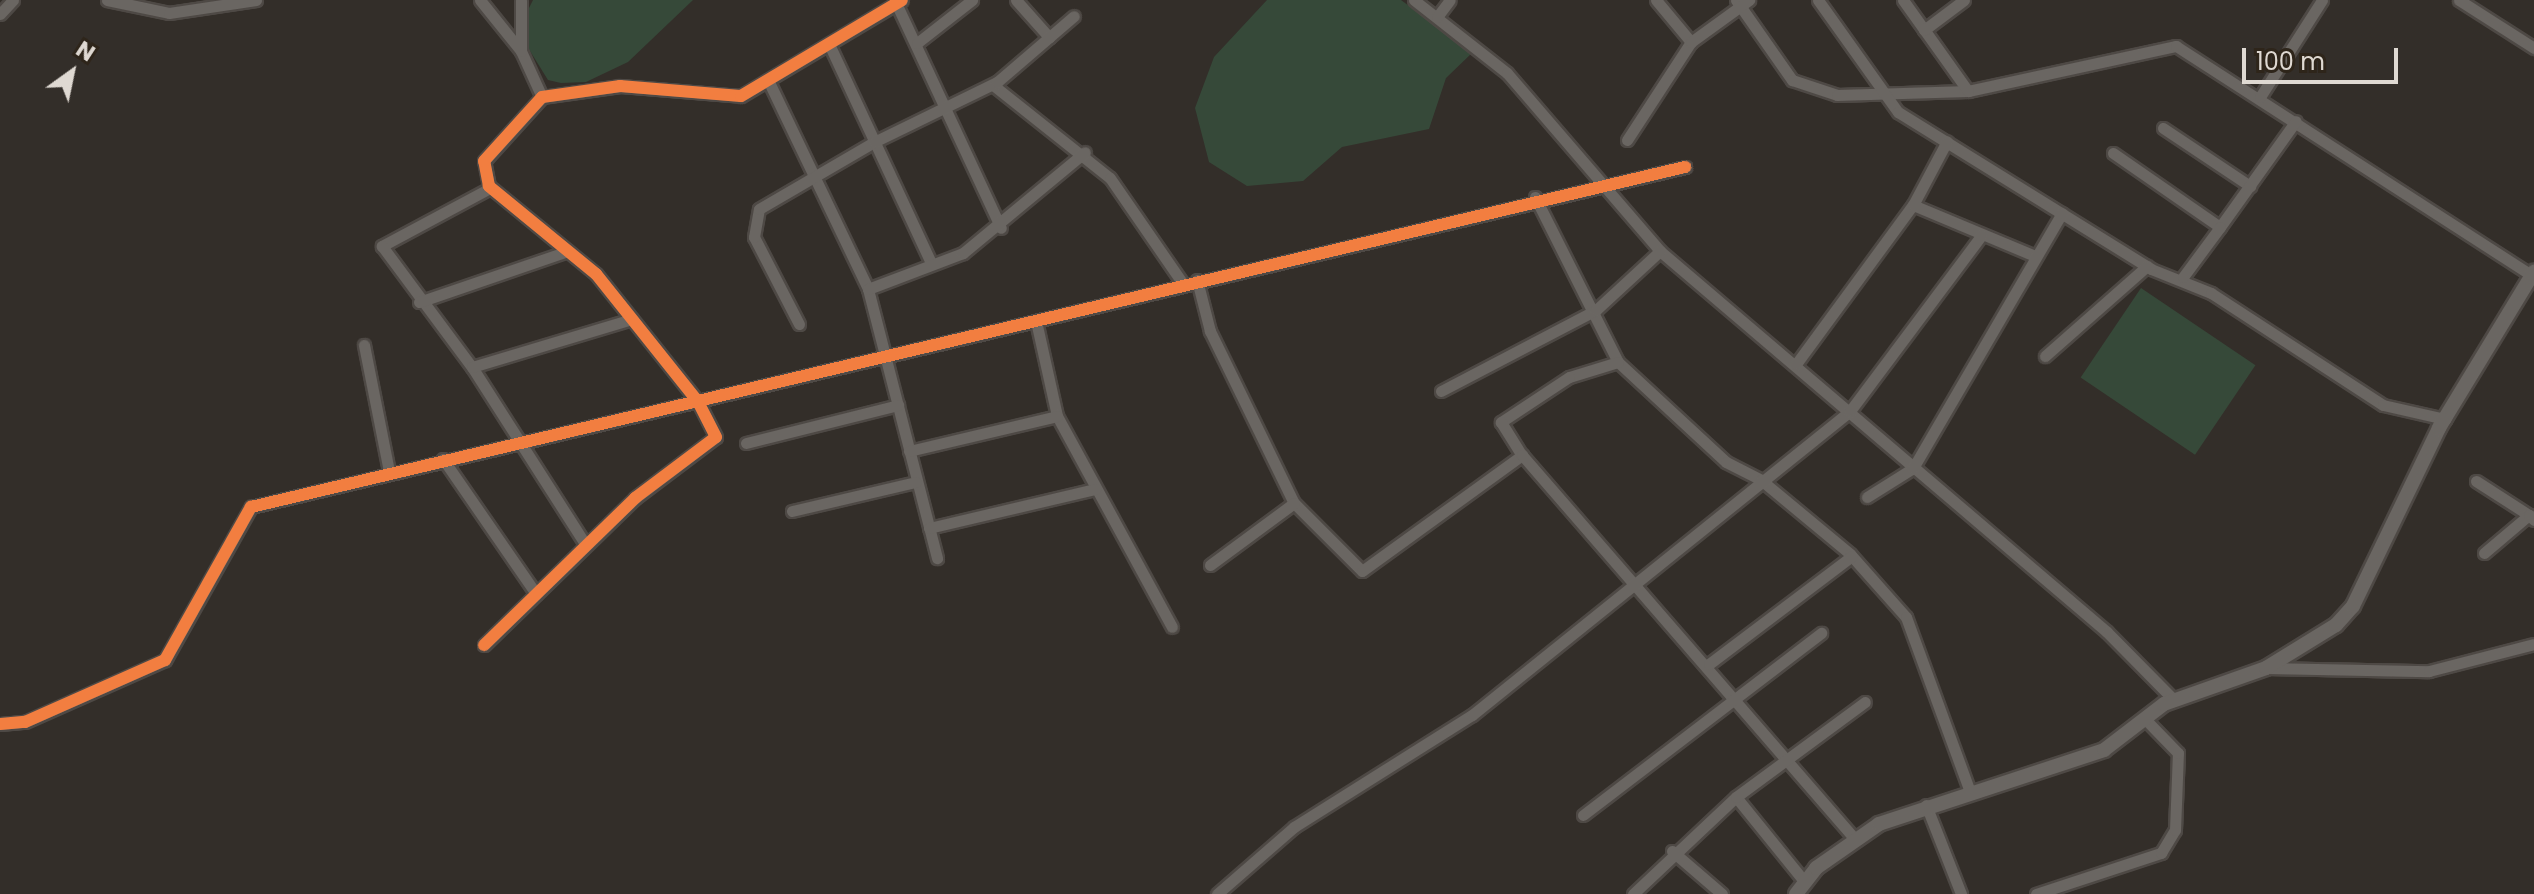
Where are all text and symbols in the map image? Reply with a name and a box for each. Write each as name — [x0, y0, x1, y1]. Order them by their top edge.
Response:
north arrow — [32, 32, 112, 112]
scale bar — [2246, 32, 2402, 82]
text: N — [70, 34, 101, 69]
text: 100 m — [2256, 45, 2325, 78]

